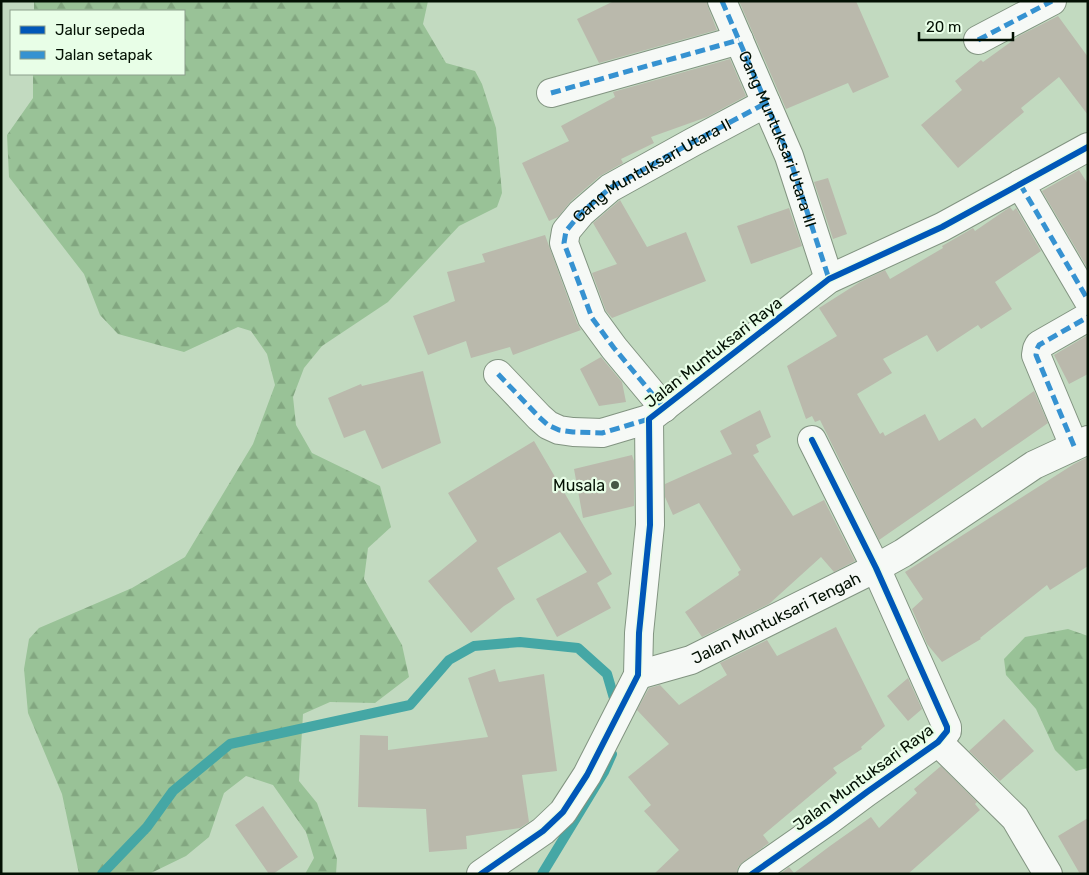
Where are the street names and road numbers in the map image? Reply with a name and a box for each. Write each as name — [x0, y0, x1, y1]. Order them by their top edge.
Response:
street label: Gang Muntuksari Utara III — [735, 48, 820, 230]
street label: Gang Muntuksari Utara II — [568, 114, 734, 226]
street label: Jalan Muntuksari Raya — [641, 293, 786, 412]
street label: Jalan Muntuksari Tengah — [689, 568, 864, 668]
street label: Jalan Muntuksari Raya — [790, 720, 937, 835]

